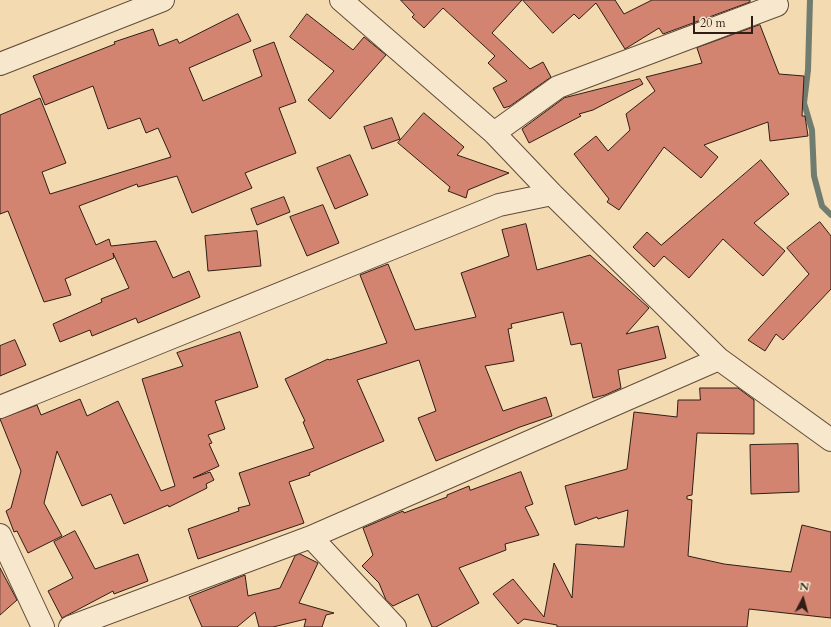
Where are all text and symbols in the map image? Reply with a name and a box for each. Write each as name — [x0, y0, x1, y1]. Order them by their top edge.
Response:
scale bar — [695, 8, 755, 34]
text: 20 m — [700, 15, 726, 31]
north arrow — [783, 579, 823, 619]
text: N — [799, 579, 810, 595]

